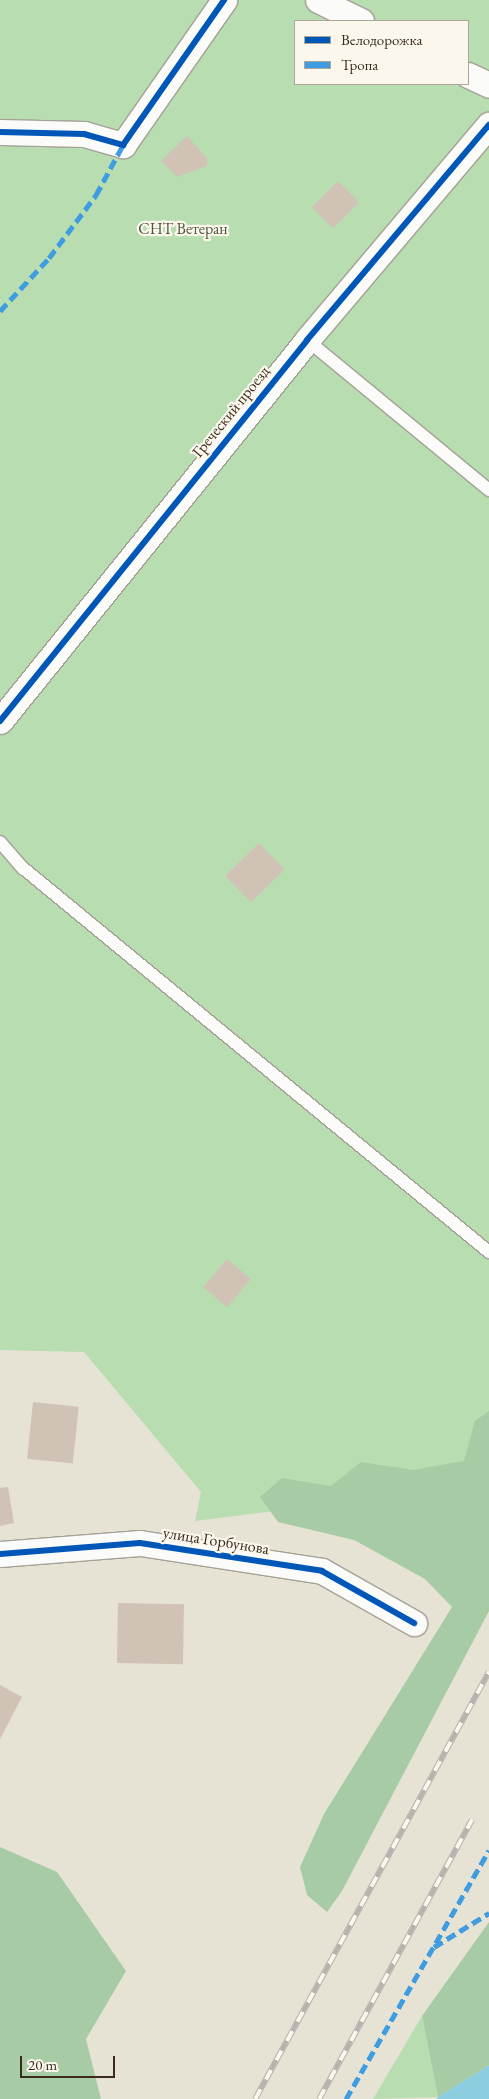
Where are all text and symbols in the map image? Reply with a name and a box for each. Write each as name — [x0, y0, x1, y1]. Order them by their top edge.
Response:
legend — [294, 20, 469, 85]
text: Велодорожка — [341, 30, 422, 49]
text: Тропа — [341, 55, 378, 74]
park label: СНТ Ветеран — [138, 219, 228, 239]
street label: Греческий проезд — [188, 362, 274, 462]
street label: улица Горбунова — [162, 1523, 270, 1559]
scale bar — [22, 2046, 118, 2078]
text: 20 m — [28, 2055, 57, 2074]

